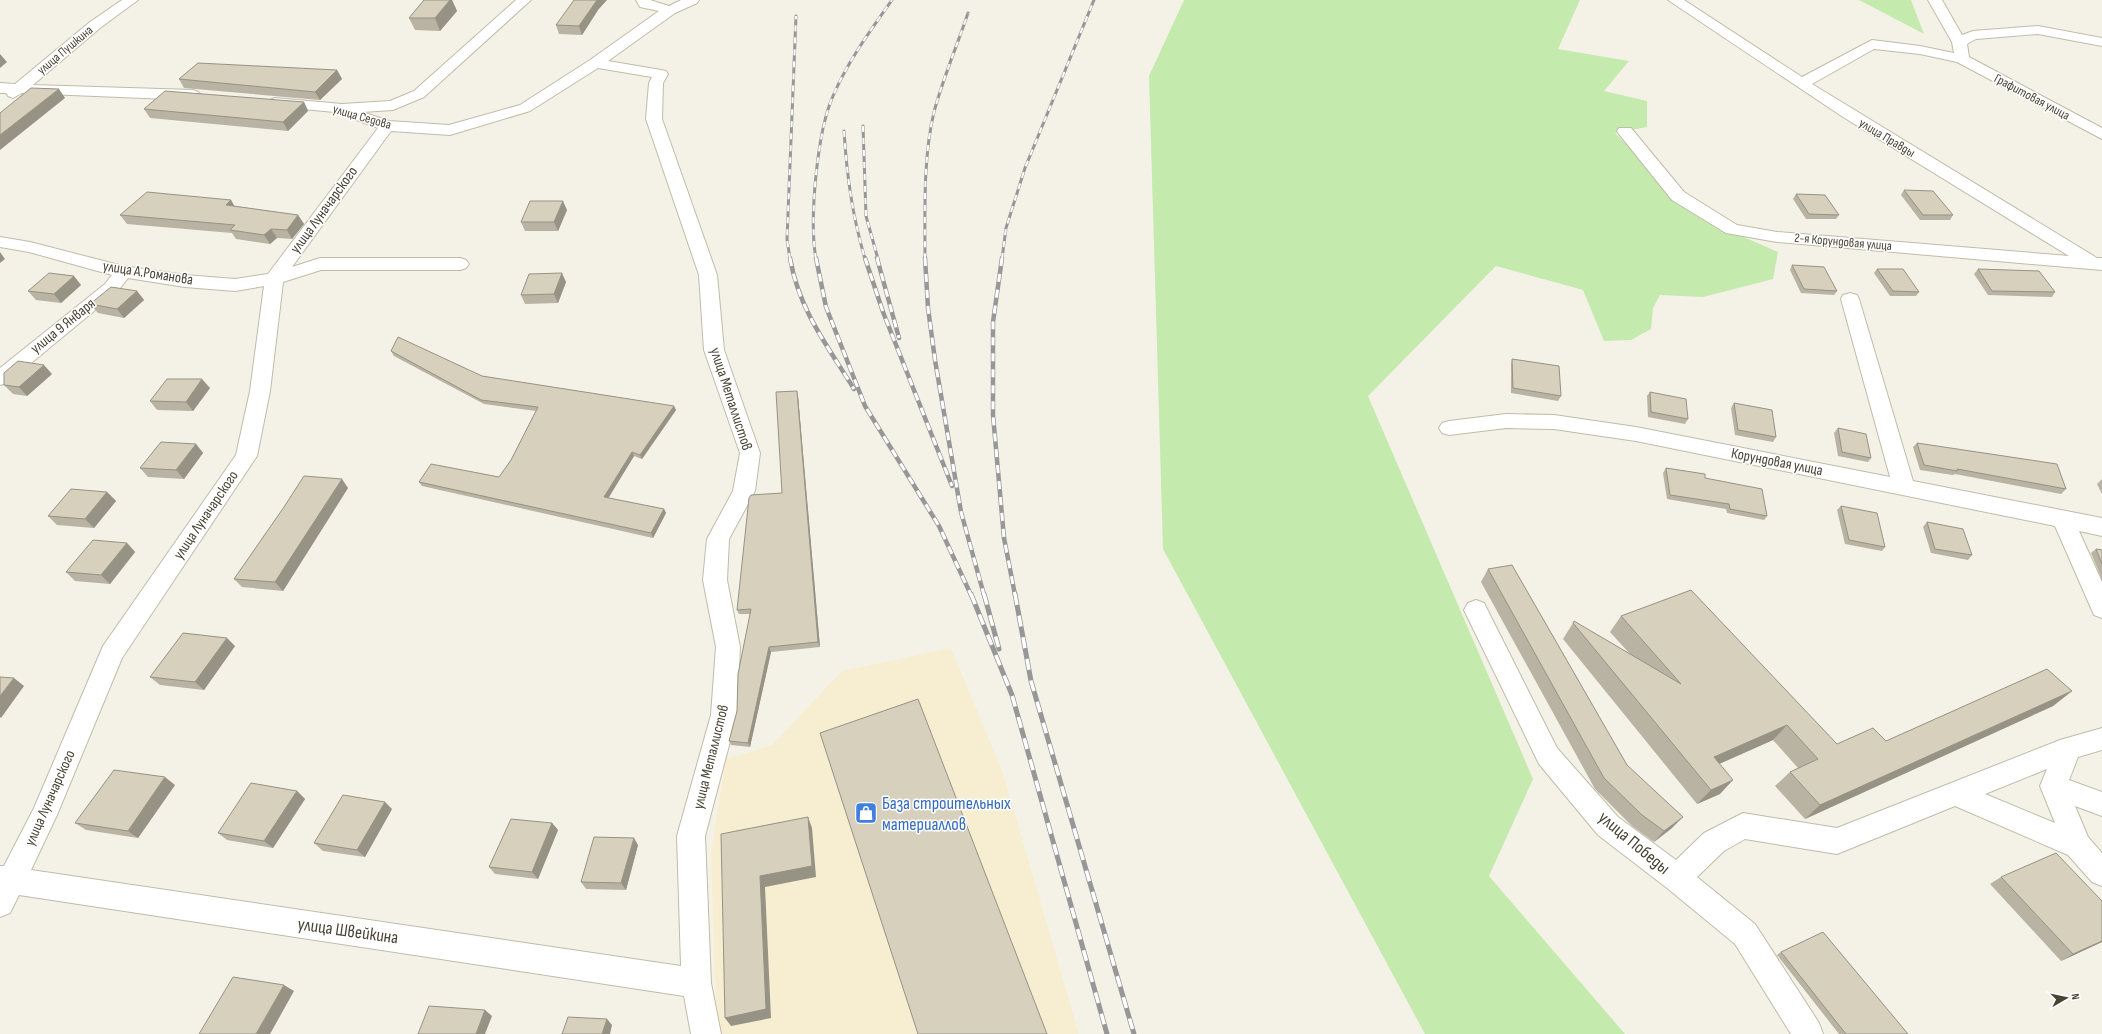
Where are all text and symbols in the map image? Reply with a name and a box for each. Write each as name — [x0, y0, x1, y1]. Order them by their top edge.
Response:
street label: улица Пушкина — [34, 22, 96, 78]
street label: Графитовая улица — [1991, 70, 2073, 124]
street label: улица Седова — [331, 101, 393, 133]
street label: улица Правды — [1856, 115, 1918, 161]
street label: улица Луначарского — [286, 163, 362, 257]
street label: 2-я Корундовая улица — [1794, 230, 1892, 254]
street label: улица А.Романова — [101, 256, 195, 290]
street label: улица 9 Января — [27, 294, 99, 358]
street label: улица Металлистов — [705, 345, 757, 453]
street label: Корундовая улица — [1730, 444, 1825, 480]
street label: улица Луначарского — [169, 467, 243, 563]
street label: улица Металлистов — [689, 703, 733, 811]
street label: улица Луначарского — [20, 747, 80, 849]
place label: База cтроительных материаллов — [882, 793, 1011, 835]
shop icon: База cтроительных материаллов — [853, 800, 879, 826]
street label: улица Победы — [1594, 807, 1674, 879]
street label: улица Швейкина — [296, 914, 400, 948]
north arrow — [2046, 978, 2086, 1018]
text: N — [2069, 993, 2082, 1001]

